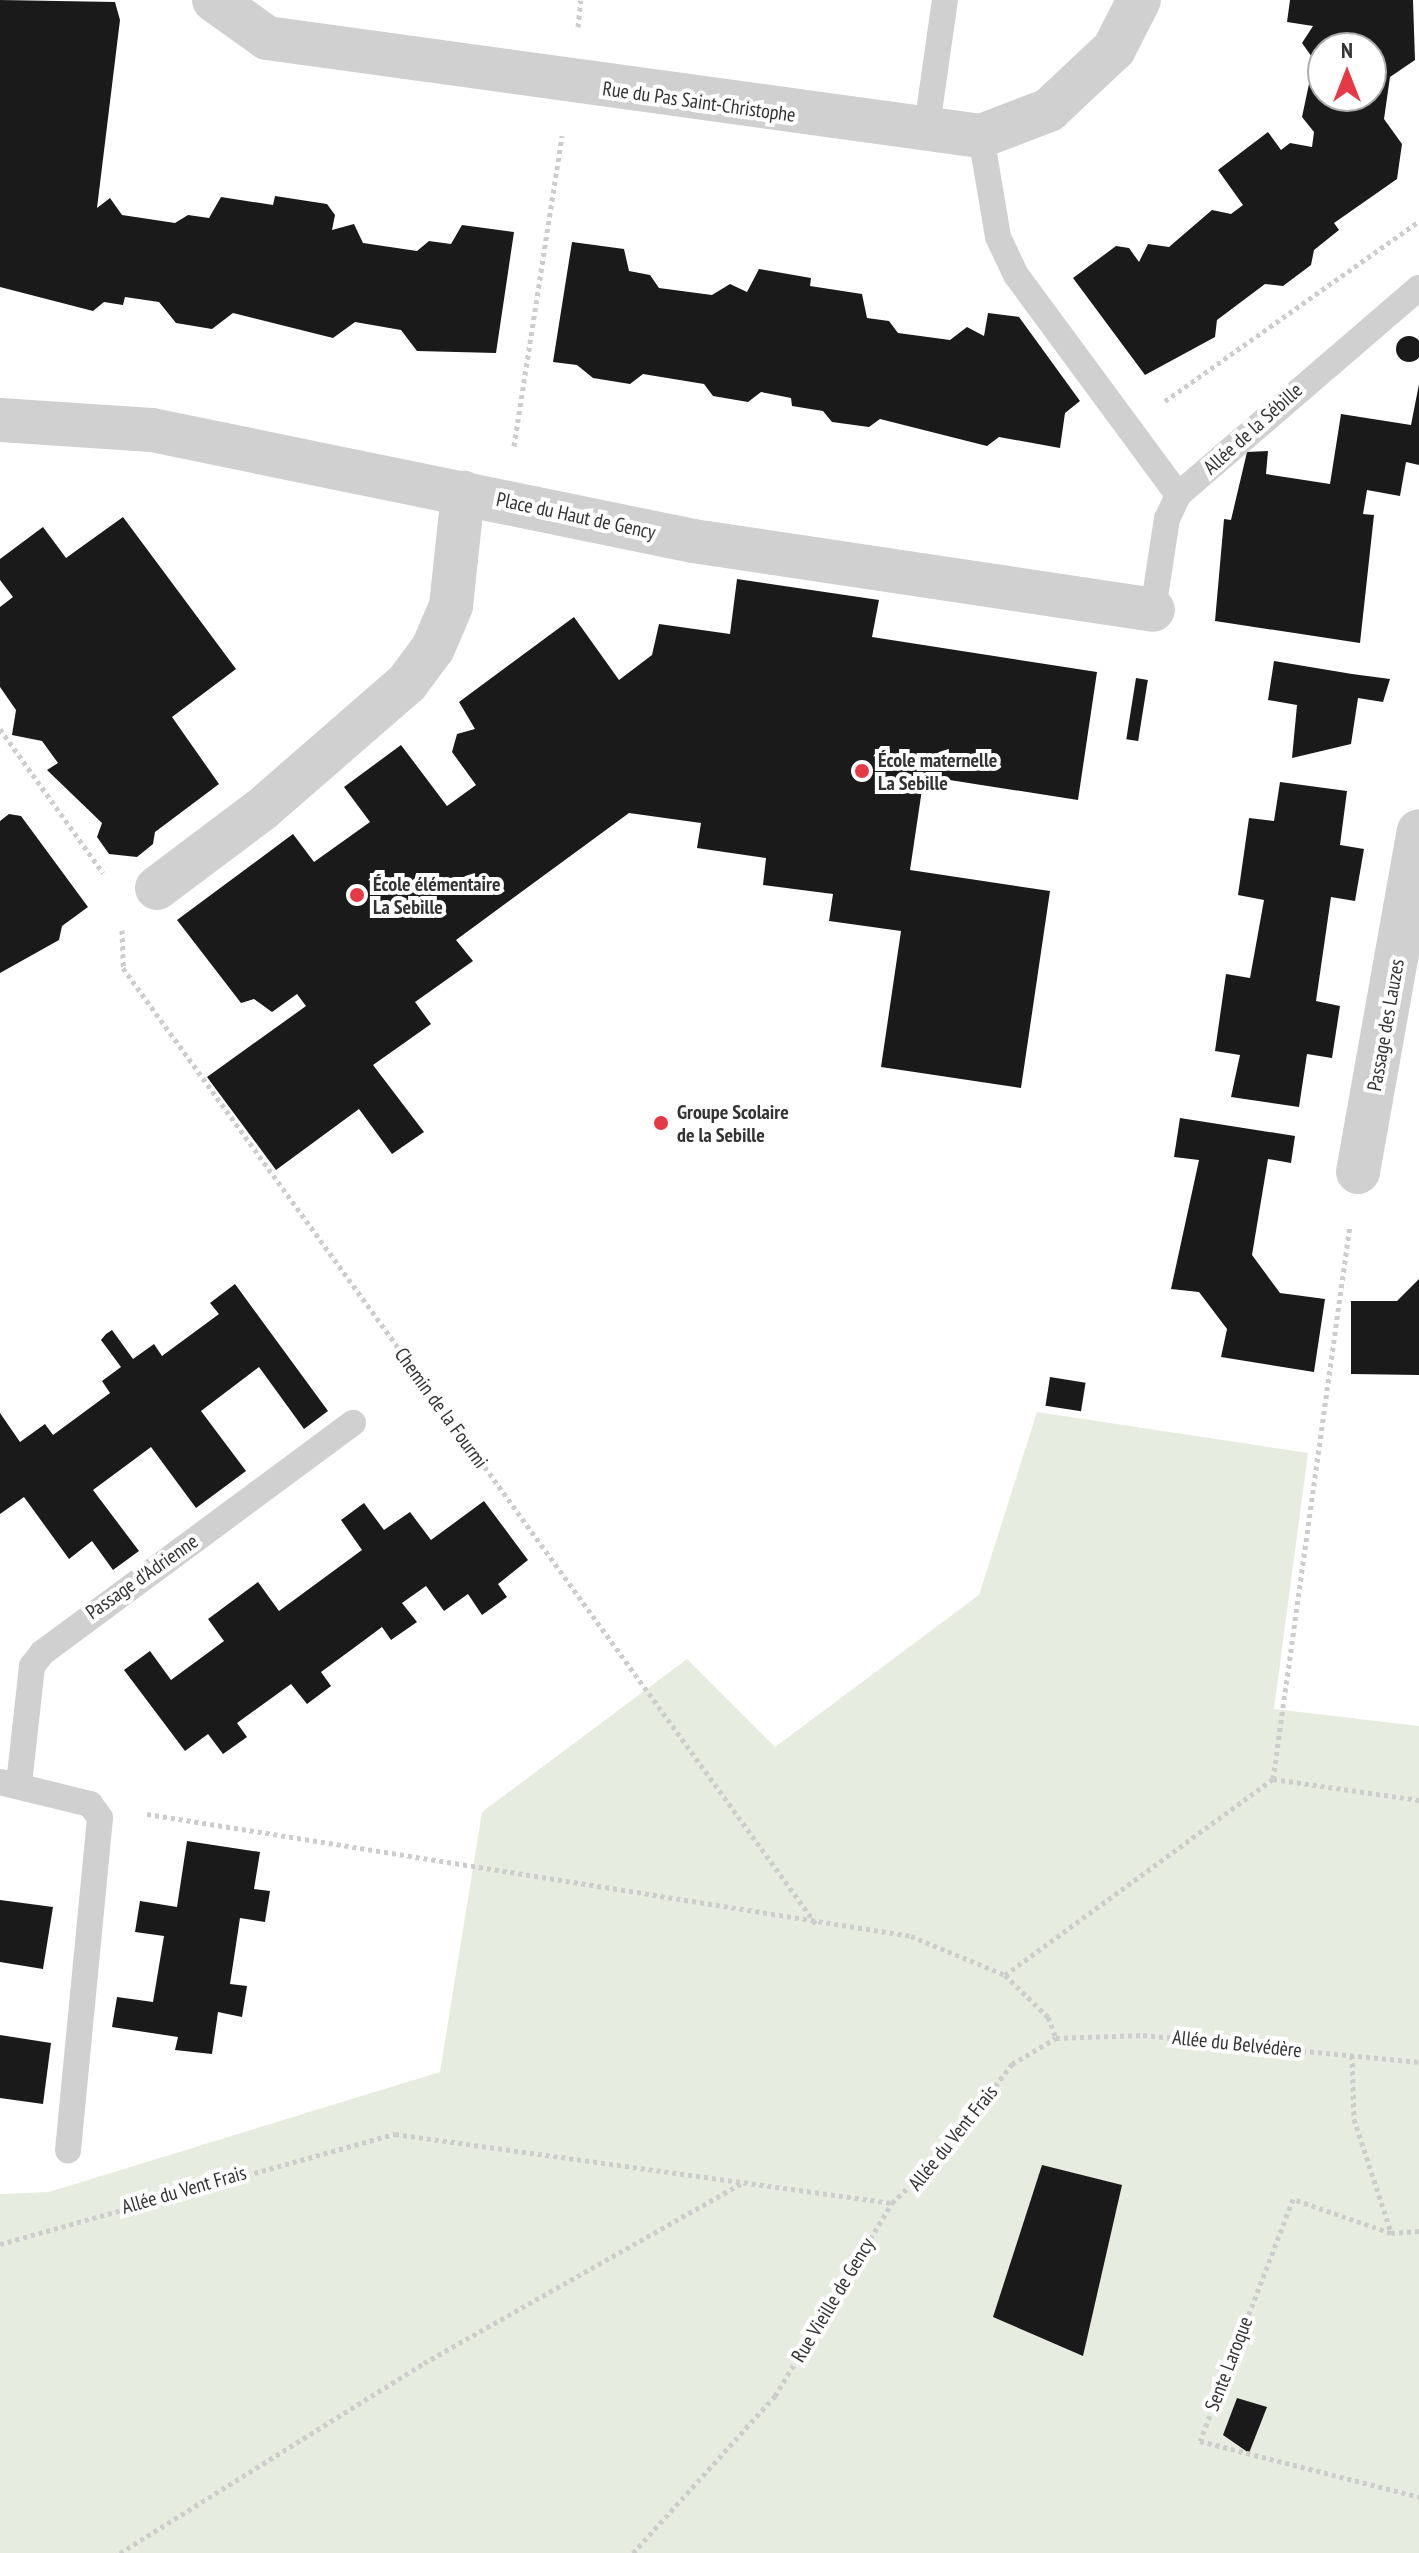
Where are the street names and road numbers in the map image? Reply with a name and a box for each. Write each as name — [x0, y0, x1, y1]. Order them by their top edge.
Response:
street label: Rue du Pas Saint-Christophe — [601, 77, 797, 127]
street label: Allée de la Sébille — [1199, 378, 1307, 480]
street label: Place du Haut de Gency — [494, 487, 658, 545]
street label: Passage des Lauzes — [1363, 957, 1409, 1093]
street label: Chemin de la Fourmi — [389, 1343, 493, 1473]
street label: Passage d'Adrienne — [81, 1529, 203, 1625]
street label: Allée du Belvédère — [1171, 2025, 1303, 2063]
street label: Allée du Vent Frais — [903, 2080, 1003, 2196]
street label: Allée du Vent Frais — [119, 2161, 249, 2219]
street label: Rue Vieille de Gency — [786, 2233, 880, 2367]
street label: Sente Laroque — [1200, 2313, 1258, 2415]

